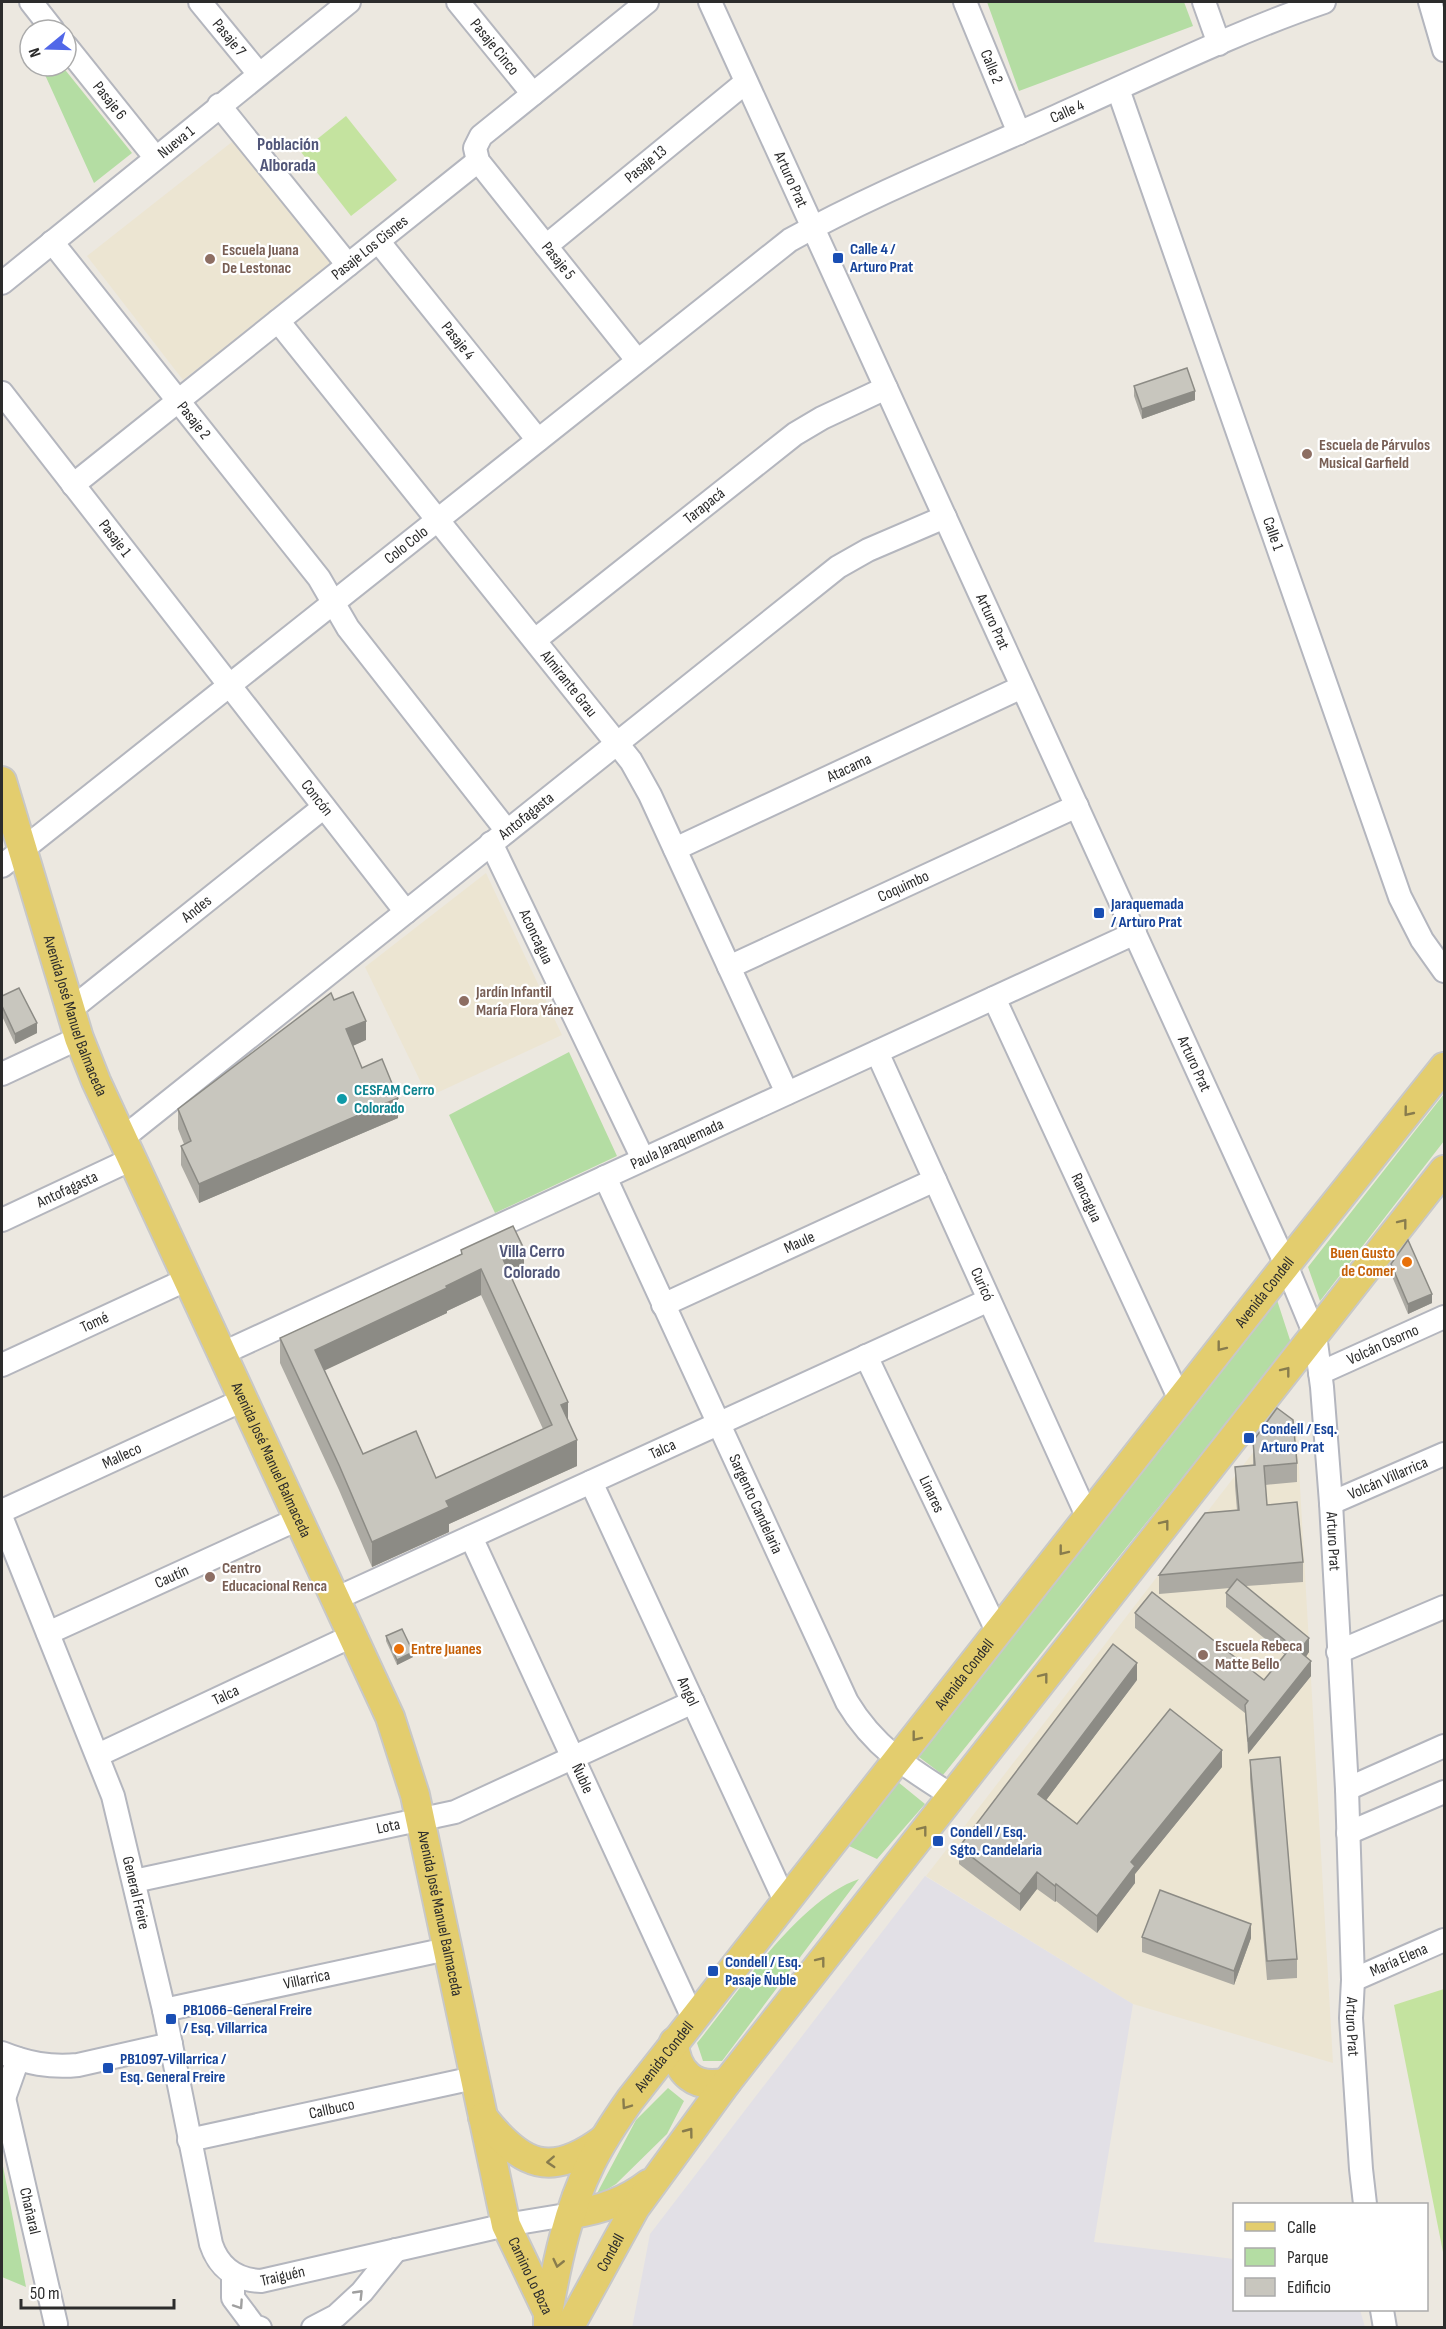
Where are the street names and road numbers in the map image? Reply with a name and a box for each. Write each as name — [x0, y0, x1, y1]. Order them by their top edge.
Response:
street label: Pasaje 7 — [208, 15, 250, 61]
street label: Pasaje Cinco — [466, 15, 523, 79]
street label: Calle 2 — [976, 47, 1007, 87]
street label: Pasaje 6 — [89, 78, 131, 124]
street label: Calle 4 — [1047, 96, 1087, 127]
street label: Nueva 1 — [154, 121, 198, 162]
street label: Pasaje 13 — [621, 141, 671, 187]
street label: Arturo Prat — [770, 148, 812, 210]
street label: Pasaje Los Cisnes — [328, 211, 412, 284]
street label: Pasaje 5 — [537, 238, 579, 284]
street label: Pasaje 4 — [437, 318, 479, 364]
street label: Pasaje 2 — [173, 398, 215, 443]
street label: Tarapacá — [680, 484, 729, 528]
street label: Calle 1 — [1259, 514, 1288, 553]
street label: Pasaje 1 — [95, 516, 136, 561]
street label: Colo Colo — [380, 522, 432, 568]
street label: Arturo Prat — [971, 590, 1014, 653]
street label: Almirante Grau — [536, 646, 601, 721]
street label: Atacama — [823, 749, 874, 787]
street label: Concón — [297, 776, 337, 820]
street label: Antofagasta — [494, 788, 558, 844]
street label: Coquimbo — [875, 866, 932, 906]
street label: Andes — [177, 891, 216, 927]
street label: Aconcagua — [514, 905, 557, 967]
street label: Avenida José Manuel Balmaceda — [39, 932, 111, 1099]
street label: Arturo Prat — [1173, 1032, 1215, 1095]
street label: Paula Jaraquemada — [627, 1114, 726, 1174]
street label: Antofagasta — [33, 1167, 101, 1212]
street label: Rancagua — [1067, 1170, 1106, 1225]
street label: Maule — [781, 1227, 818, 1258]
street label: Avenida Condell — [1230, 1253, 1298, 1332]
street label: Curicó — [966, 1264, 998, 1304]
street label: Tomé — [78, 1308, 112, 1337]
street label: Volcán Osorno — [1344, 1320, 1422, 1369]
street label: Avenida José Manuel Balmaceda — [227, 1378, 315, 1541]
street label: Talca — [646, 1435, 679, 1464]
street label: Malleco — [99, 1439, 145, 1473]
street label: Sargento Candelaria — [725, 1451, 787, 1557]
street label: Volcán Villarrica — [1345, 1453, 1431, 1504]
street label: Linares — [915, 1473, 949, 1516]
street label: Arturo Prat — [1322, 1510, 1344, 1571]
street label: Cautín — [152, 1561, 192, 1593]
street label: Avenida Condell — [930, 1635, 998, 1714]
street label: Angol — [673, 1673, 703, 1709]
street label: Talca — [209, 1681, 242, 1710]
street label: Ñuble — [567, 1760, 598, 1797]
street label: Lota — [375, 1815, 402, 1838]
street label: Avenida José Manuel Balmaceda — [413, 1828, 467, 1998]
street label: General Freire — [118, 1854, 154, 1931]
street label: María Elena — [1367, 1939, 1431, 1981]
street label: Villarrica — [282, 1965, 332, 1993]
street label: Arturo Prat — [1341, 1996, 1363, 2057]
street label: Avenida Condell — [630, 2017, 698, 2096]
street label: Callbuco — [307, 2095, 356, 2123]
street label: Chañaral — [15, 2186, 45, 2236]
street label: Condell — [592, 2230, 628, 2275]
street label: Camino Lo Boza — [504, 2234, 557, 2318]
street label: Traiguén — [258, 2262, 307, 2290]

